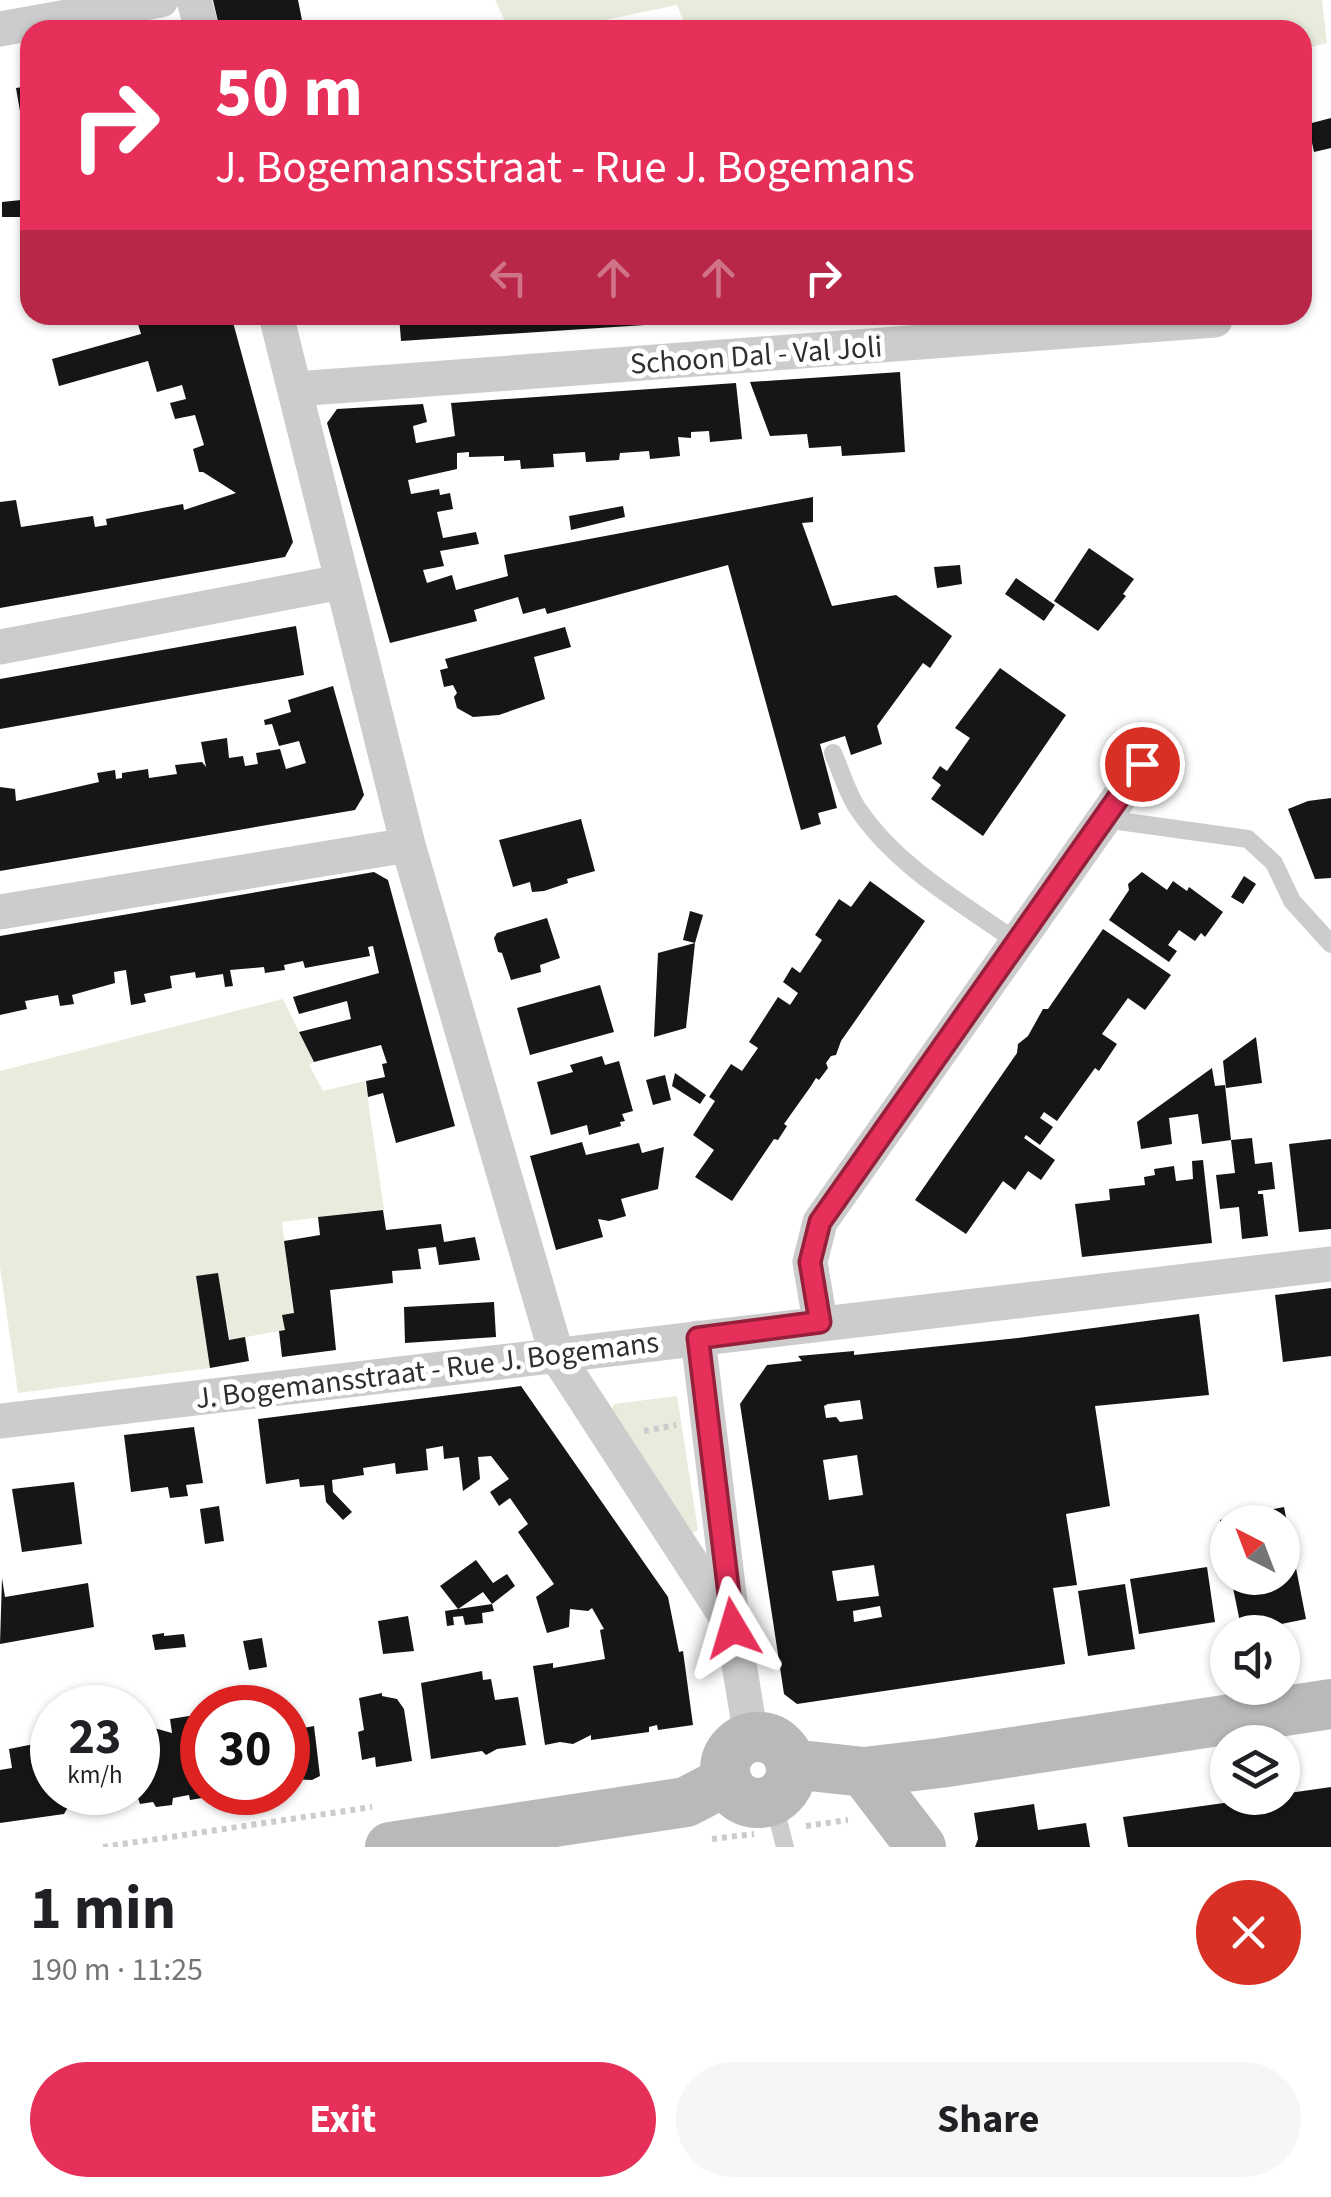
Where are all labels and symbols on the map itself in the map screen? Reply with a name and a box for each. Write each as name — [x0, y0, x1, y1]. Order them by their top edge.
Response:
street label: Schoon Dal - Val Joli — [628, 325, 884, 386]
pin — [1100, 722, 1185, 807]
street label: J. Bogemansstraat - Rue J. Bogemans — [193, 1321, 661, 1420]
north arrow — [1210, 1505, 1300, 1595]
position arrow — [681, 1576, 785, 1680]
speed limit sign: 30 — [180, 1685, 310, 1815]

